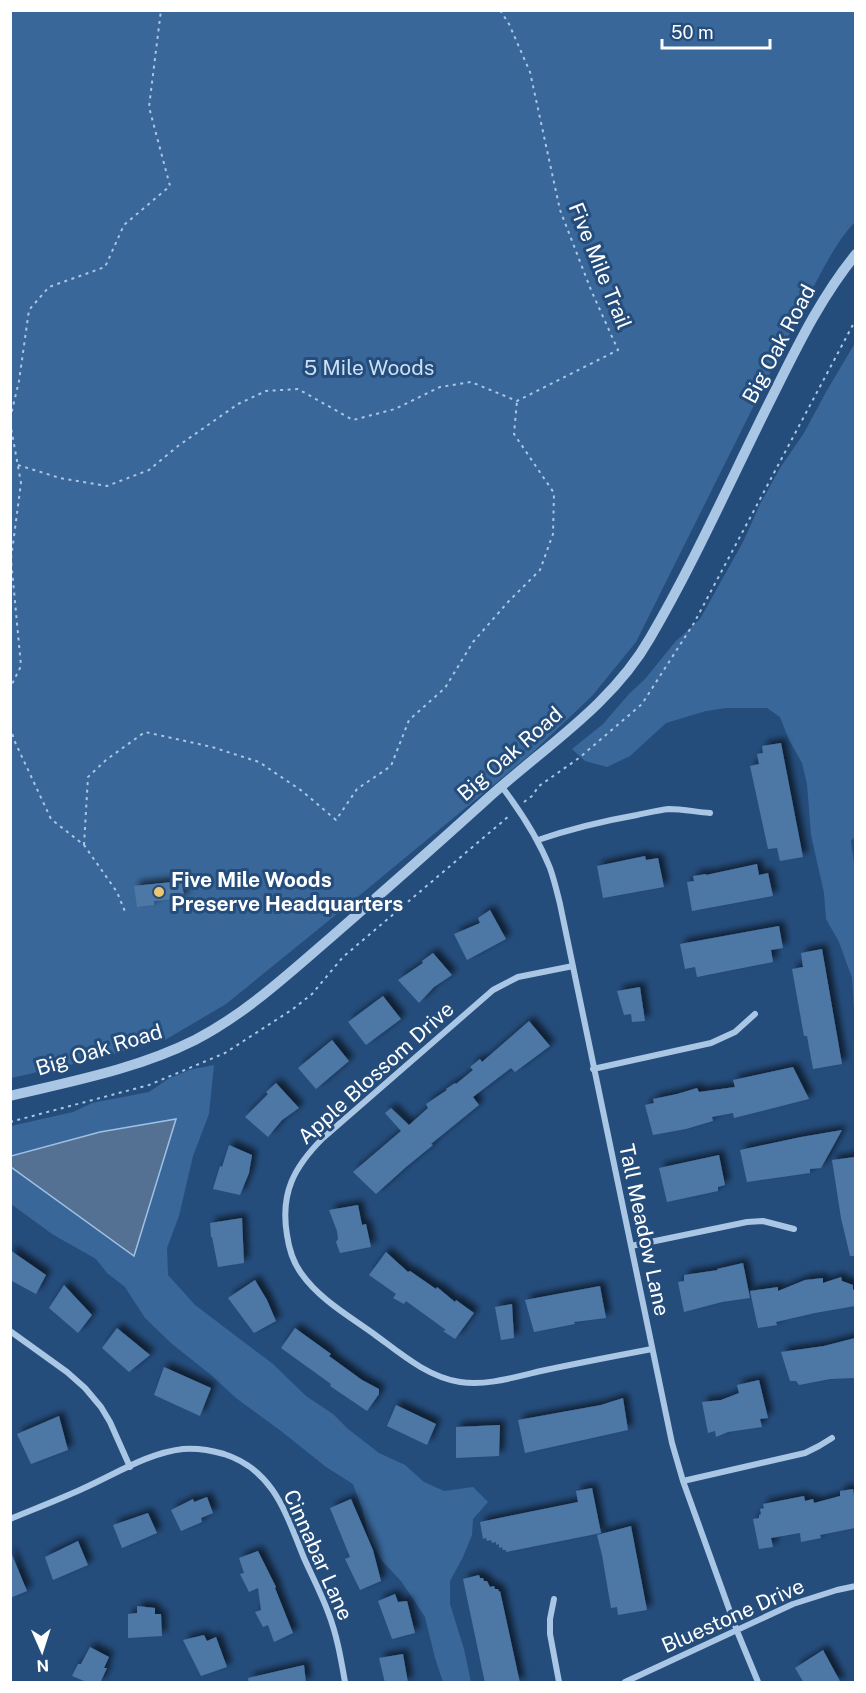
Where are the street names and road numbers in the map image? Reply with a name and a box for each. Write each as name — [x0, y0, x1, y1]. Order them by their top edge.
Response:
street label: Five Mile Trail — [564, 199, 637, 333]
street label: Big Oak Road — [737, 280, 820, 407]
street label: Big Oak Road — [452, 701, 567, 806]
street label: Apple Blossom Drive — [293, 996, 459, 1149]
street label: Big Oak Road — [33, 1018, 165, 1081]
street label: Tall Meadow Lane — [614, 1142, 675, 1318]
street label: Cinnabar Lane — [278, 1486, 358, 1624]
street label: Bluestone Drive — [658, 1573, 808, 1658]

